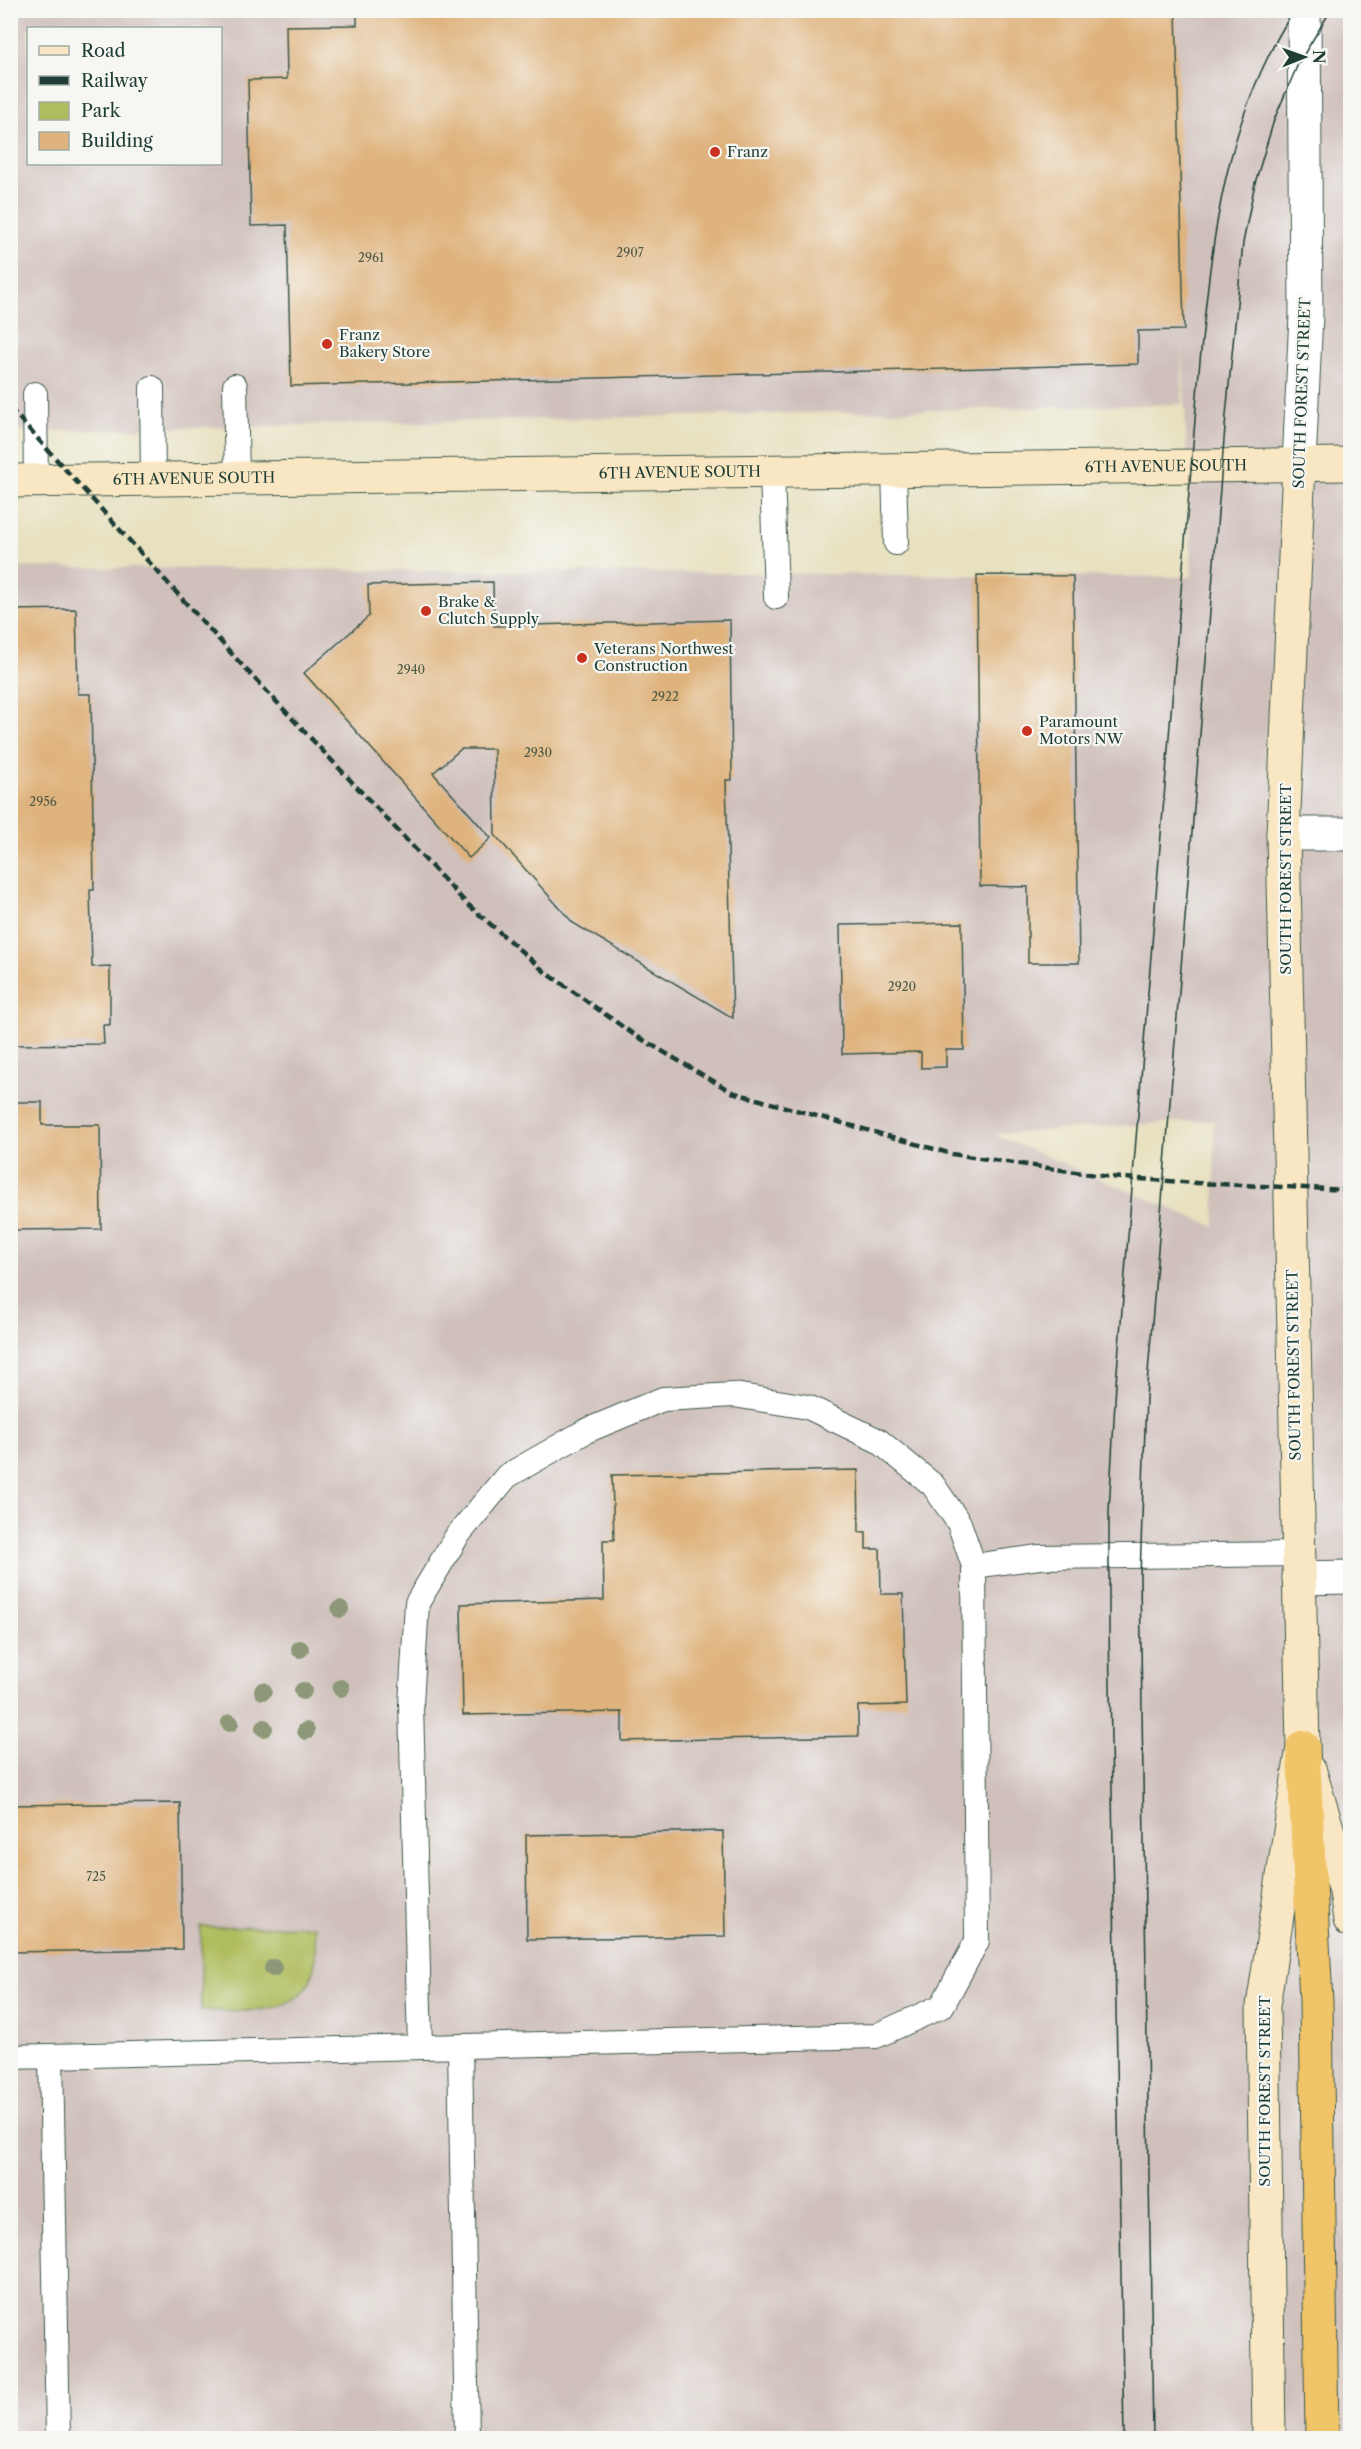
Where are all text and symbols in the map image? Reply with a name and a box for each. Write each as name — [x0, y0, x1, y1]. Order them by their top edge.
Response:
legend — [27, 27, 222, 165]
north arrow — [1274, 27, 1334, 87]
text: Road — [81, 40, 126, 62]
text: N — [1309, 50, 1329, 64]
text: Railway — [81, 70, 149, 92]
text: Park — [81, 100, 122, 122]
text: Building — [81, 130, 153, 152]
place label: Franz — [727, 142, 768, 161]
marker: Franz — [708, 145, 722, 159]
house number: 2907 — [616, 245, 644, 260]
house number: 2961 — [358, 250, 384, 265]
street label: SOUTH FOREST STREET — [1289, 296, 1314, 489]
place label: Franz Bakery Store — [339, 325, 430, 361]
marker: Franz Bakery Store — [320, 337, 334, 351]
street label: 6TH AVENUE SOUTH — [1085, 455, 1247, 476]
street label: 6TH AVENUE SOUTH — [599, 461, 761, 483]
street label: 6TH AVENUE SOUTH — [113, 468, 275, 489]
place label: Brake & Clutch Supply — [438, 592, 540, 628]
marker: Brake & Clutch Supply — [419, 604, 433, 618]
place label: Veterans Northwest Construction — [593, 639, 734, 675]
marker: Veterans Northwest Construction — [575, 651, 589, 665]
house number: 2940 — [397, 662, 425, 677]
house number: 2922 — [651, 689, 679, 704]
place label: Paramount Motors NW — [1039, 712, 1124, 748]
marker: Paramount Motors NW — [1020, 724, 1034, 738]
house number: 2930 — [524, 745, 552, 760]
street label: SOUTH FOREST STREET — [1276, 783, 1295, 975]
house number: 2956 — [29, 794, 57, 809]
house number: 2920 — [888, 979, 916, 994]
street label: SOUTH FOREST STREET — [1282, 1268, 1305, 1461]
house number: 725 — [86, 1869, 106, 1884]
street label: SOUTH FOREST STREET — [1255, 1995, 1274, 2187]

